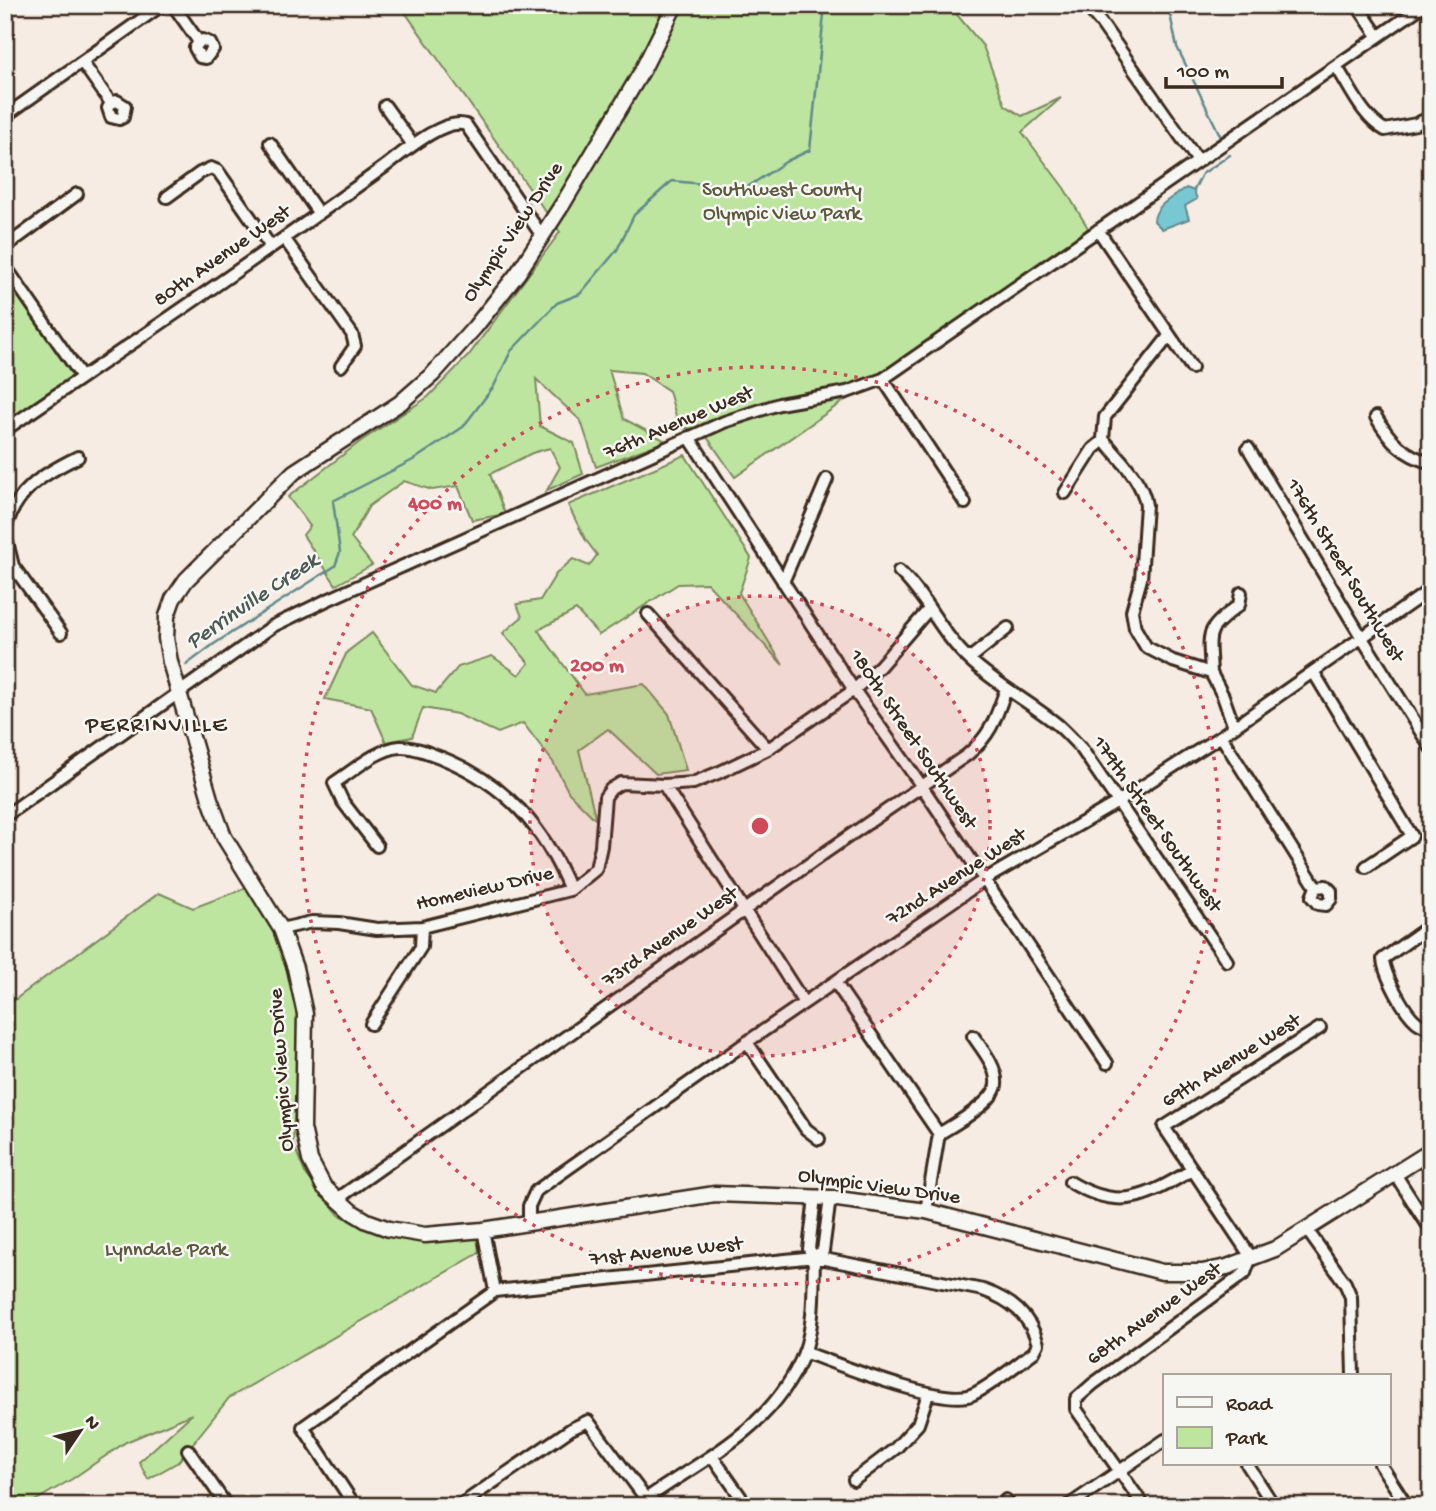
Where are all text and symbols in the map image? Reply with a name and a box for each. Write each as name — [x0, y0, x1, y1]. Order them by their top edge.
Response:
scale bar — [1166, 46, 1282, 90]
text: 100 m — [1176, 61, 1229, 86]
street label: Olympic View Drive — [458, 157, 571, 308]
park label: Southwest County Olympic View Park — [702, 179, 864, 228]
street label: 80th Avenue West — [150, 199, 298, 314]
street label: 76th Avenue West — [600, 380, 760, 467]
street label: 176th Street Southwest — [1279, 474, 1410, 669]
text: 400 m — [407, 493, 462, 518]
water label: Perrinville Creek — [182, 546, 327, 656]
street label: 180th Street Southwest — [842, 645, 983, 837]
text: 200 m — [570, 655, 624, 680]
district label: PERRINVILLE — [84, 713, 229, 740]
street label: 179th Street Southwest — [1085, 731, 1228, 920]
centre of rings — [748, 814, 772, 838]
street label: 72nd Avenue West — [882, 822, 1034, 933]
street label: Homeview Drive — [414, 862, 557, 918]
street label: 73rd Avenue West — [598, 881, 746, 995]
street label: Olympic View Drive — [265, 986, 301, 1152]
street label: 69th Avenue West — [1158, 1008, 1308, 1115]
street label: Olympic View Drive — [796, 1164, 963, 1212]
street label: 71st Avenue West — [587, 1232, 746, 1274]
park label: Lynndale Park — [105, 1239, 230, 1264]
street label: 68th Avenue West — [1083, 1256, 1229, 1372]
legend — [1163, 1374, 1390, 1466]
text: Road — [1226, 1394, 1274, 1419]
north arrow — [46, 1396, 116, 1466]
text: N — [78, 1412, 104, 1435]
text: Park — [1225, 1428, 1269, 1453]

